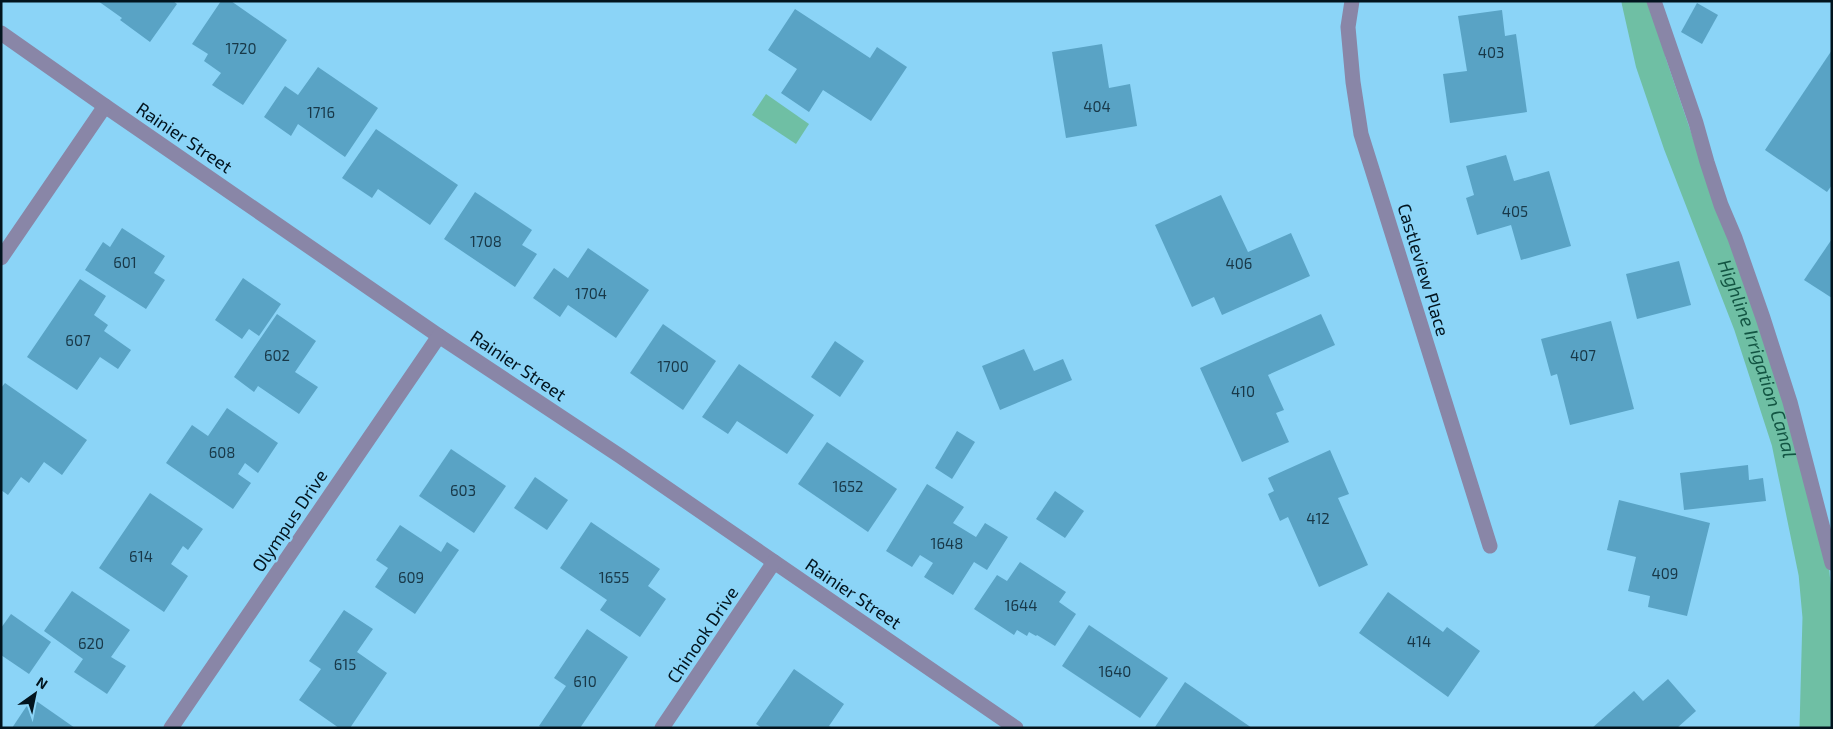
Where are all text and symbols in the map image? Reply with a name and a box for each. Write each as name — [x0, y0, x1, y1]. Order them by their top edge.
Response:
house number: 1720 — [225, 39, 257, 57]
house number: 403 — [1478, 43, 1504, 61]
street label: Rainier Street — [132, 97, 237, 177]
house number: 404 — [1083, 97, 1111, 115]
house number: 1716 — [307, 103, 335, 121]
street label: Castleview Place — [1393, 201, 1455, 339]
house number: 405 — [1502, 202, 1528, 220]
house number: 1708 — [470, 232, 502, 250]
house number: 601 — [113, 253, 137, 271]
house number: 406 — [1226, 254, 1252, 272]
water label: Highline Irrigation Canal — [1714, 256, 1802, 460]
house number: 1704 — [575, 284, 607, 302]
street label: Rainier Street — [466, 325, 571, 405]
house number: 607 — [65, 331, 91, 349]
house number: 602 — [264, 346, 290, 364]
house number: 407 — [1570, 346, 1596, 364]
house number: 1700 — [657, 357, 689, 375]
house number: 410 — [1231, 382, 1255, 400]
house number: 608 — [209, 443, 235, 461]
street label: Olympus Drive — [247, 465, 332, 576]
house number: 1652 — [832, 477, 864, 495]
house number: 603 — [450, 481, 476, 499]
house number: 412 — [1306, 509, 1330, 527]
house number: 1648 — [931, 534, 963, 552]
house number: 614 — [129, 547, 153, 565]
street label: Rainier Street — [801, 553, 906, 633]
house number: 409 — [1652, 564, 1678, 582]
house number: 609 — [398, 568, 424, 586]
house number: 1655 — [599, 568, 629, 586]
street label: Chinook Drive — [662, 582, 743, 687]
house number: 1644 — [1004, 596, 1038, 614]
house number: 414 — [1407, 632, 1431, 650]
house number: 620 — [78, 634, 104, 652]
house number: 615 — [334, 655, 356, 673]
house number: 1640 — [1099, 662, 1131, 680]
north arrow — [10, 669, 60, 719]
house number: 610 — [573, 672, 597, 690]
text: N — [33, 673, 51, 693]

